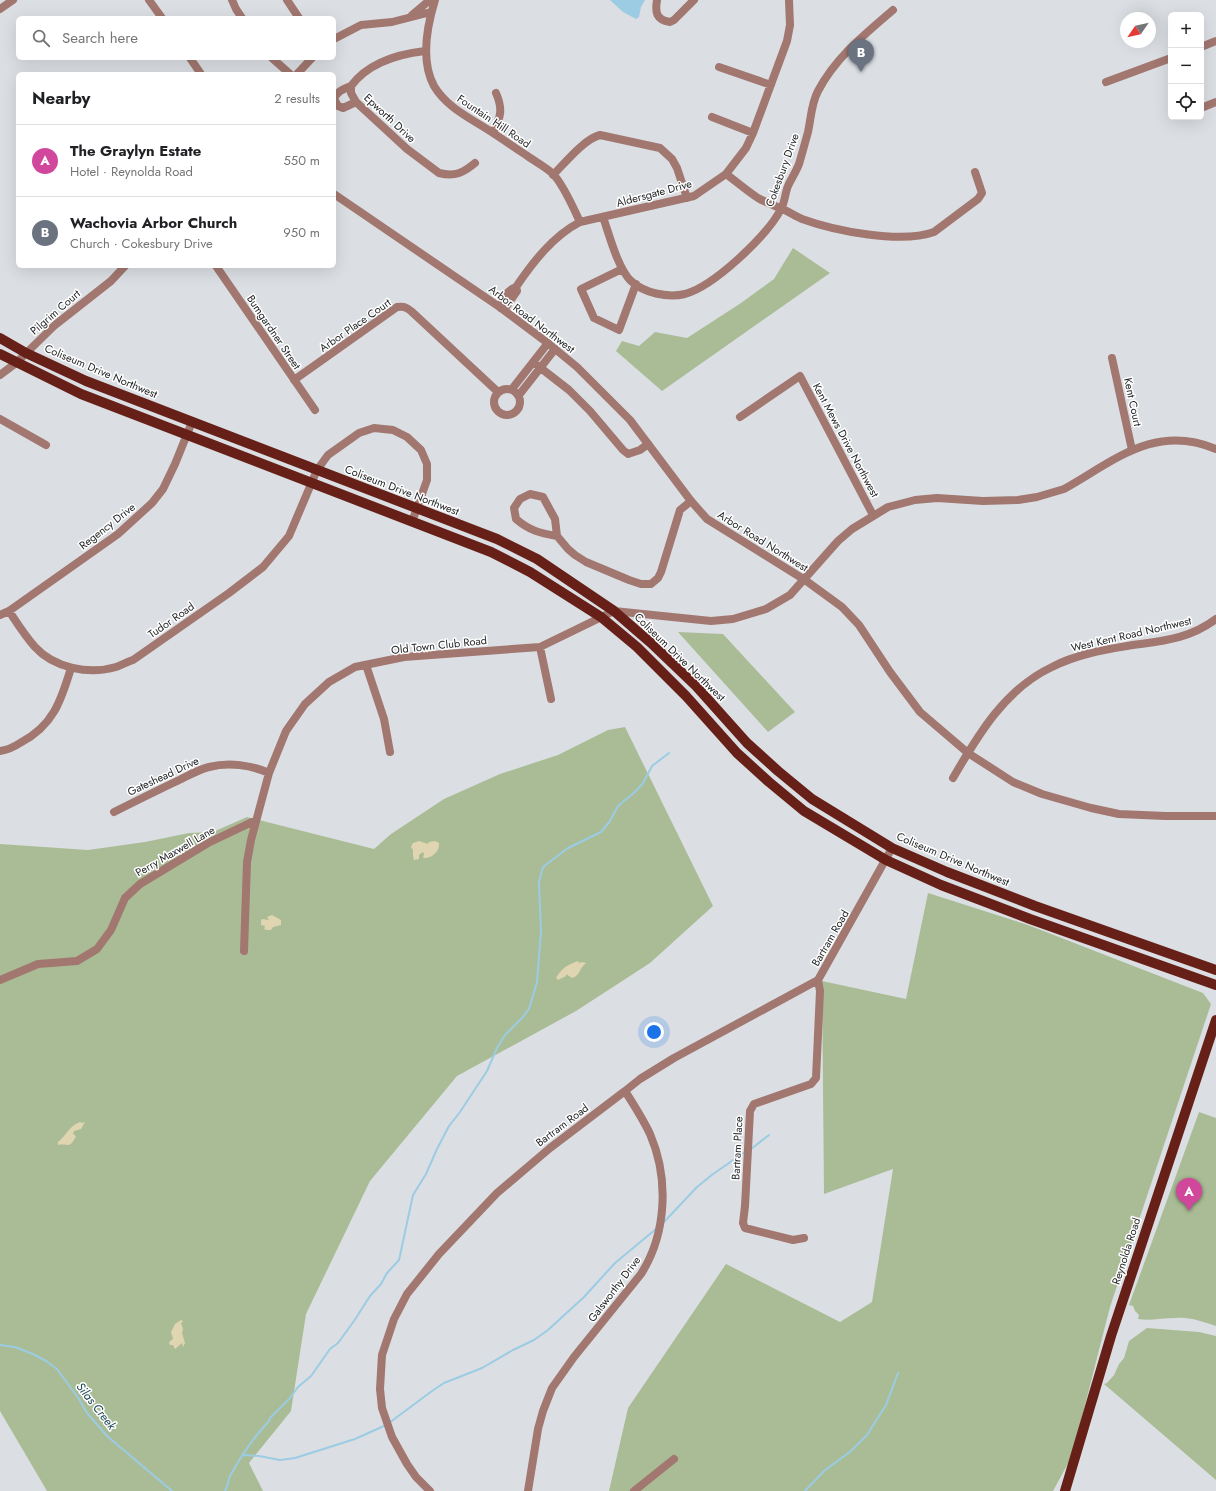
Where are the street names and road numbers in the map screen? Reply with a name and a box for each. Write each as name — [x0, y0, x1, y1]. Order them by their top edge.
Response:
street label: Epworth Drive — [361, 90, 420, 146]
street label: Fountain Hill Road — [454, 90, 534, 152]
street label: Cokesbury Drive — [761, 131, 803, 209]
street label: Aldersgate Drive — [614, 175, 694, 211]
street label: Arbor Road Northwest — [486, 281, 579, 357]
street label: Pilgrim Court — [26, 285, 84, 338]
street label: Bumgardner Street — [243, 292, 305, 373]
street label: Arbor Place Court — [316, 294, 394, 356]
street label: Coliseum Drive Northwest — [42, 340, 160, 402]
street label: Kent Court — [1120, 376, 1146, 428]
street label: Kent Mews Drive Northwest — [809, 380, 883, 500]
street label: Coliseum Drive Northwest — [343, 461, 462, 519]
street label: Regency Drive — [76, 499, 139, 553]
street label: Arbor Road Northwest — [715, 507, 812, 576]
street label: Tudor Road — [145, 598, 197, 642]
street label: Coliseum Drive Northwest — [631, 609, 729, 705]
street label: West Kent Road Northwest — [1069, 612, 1193, 656]
street label: Old Town Club Road — [390, 632, 488, 658]
street label: Gateshead Drive — [125, 752, 202, 800]
street label: Perry Maxwell Lane — [132, 822, 218, 880]
street label: Coliseum Drive Northwest — [894, 828, 1012, 890]
street label: Bartram Road — [807, 907, 853, 969]
street label: Bartram Road — [532, 1100, 592, 1150]
street label: Bartram Place — [727, 1116, 747, 1180]
street label: Reynolda Road — [1108, 1216, 1144, 1286]
street label: Galsworthy Drive — [584, 1252, 644, 1325]

